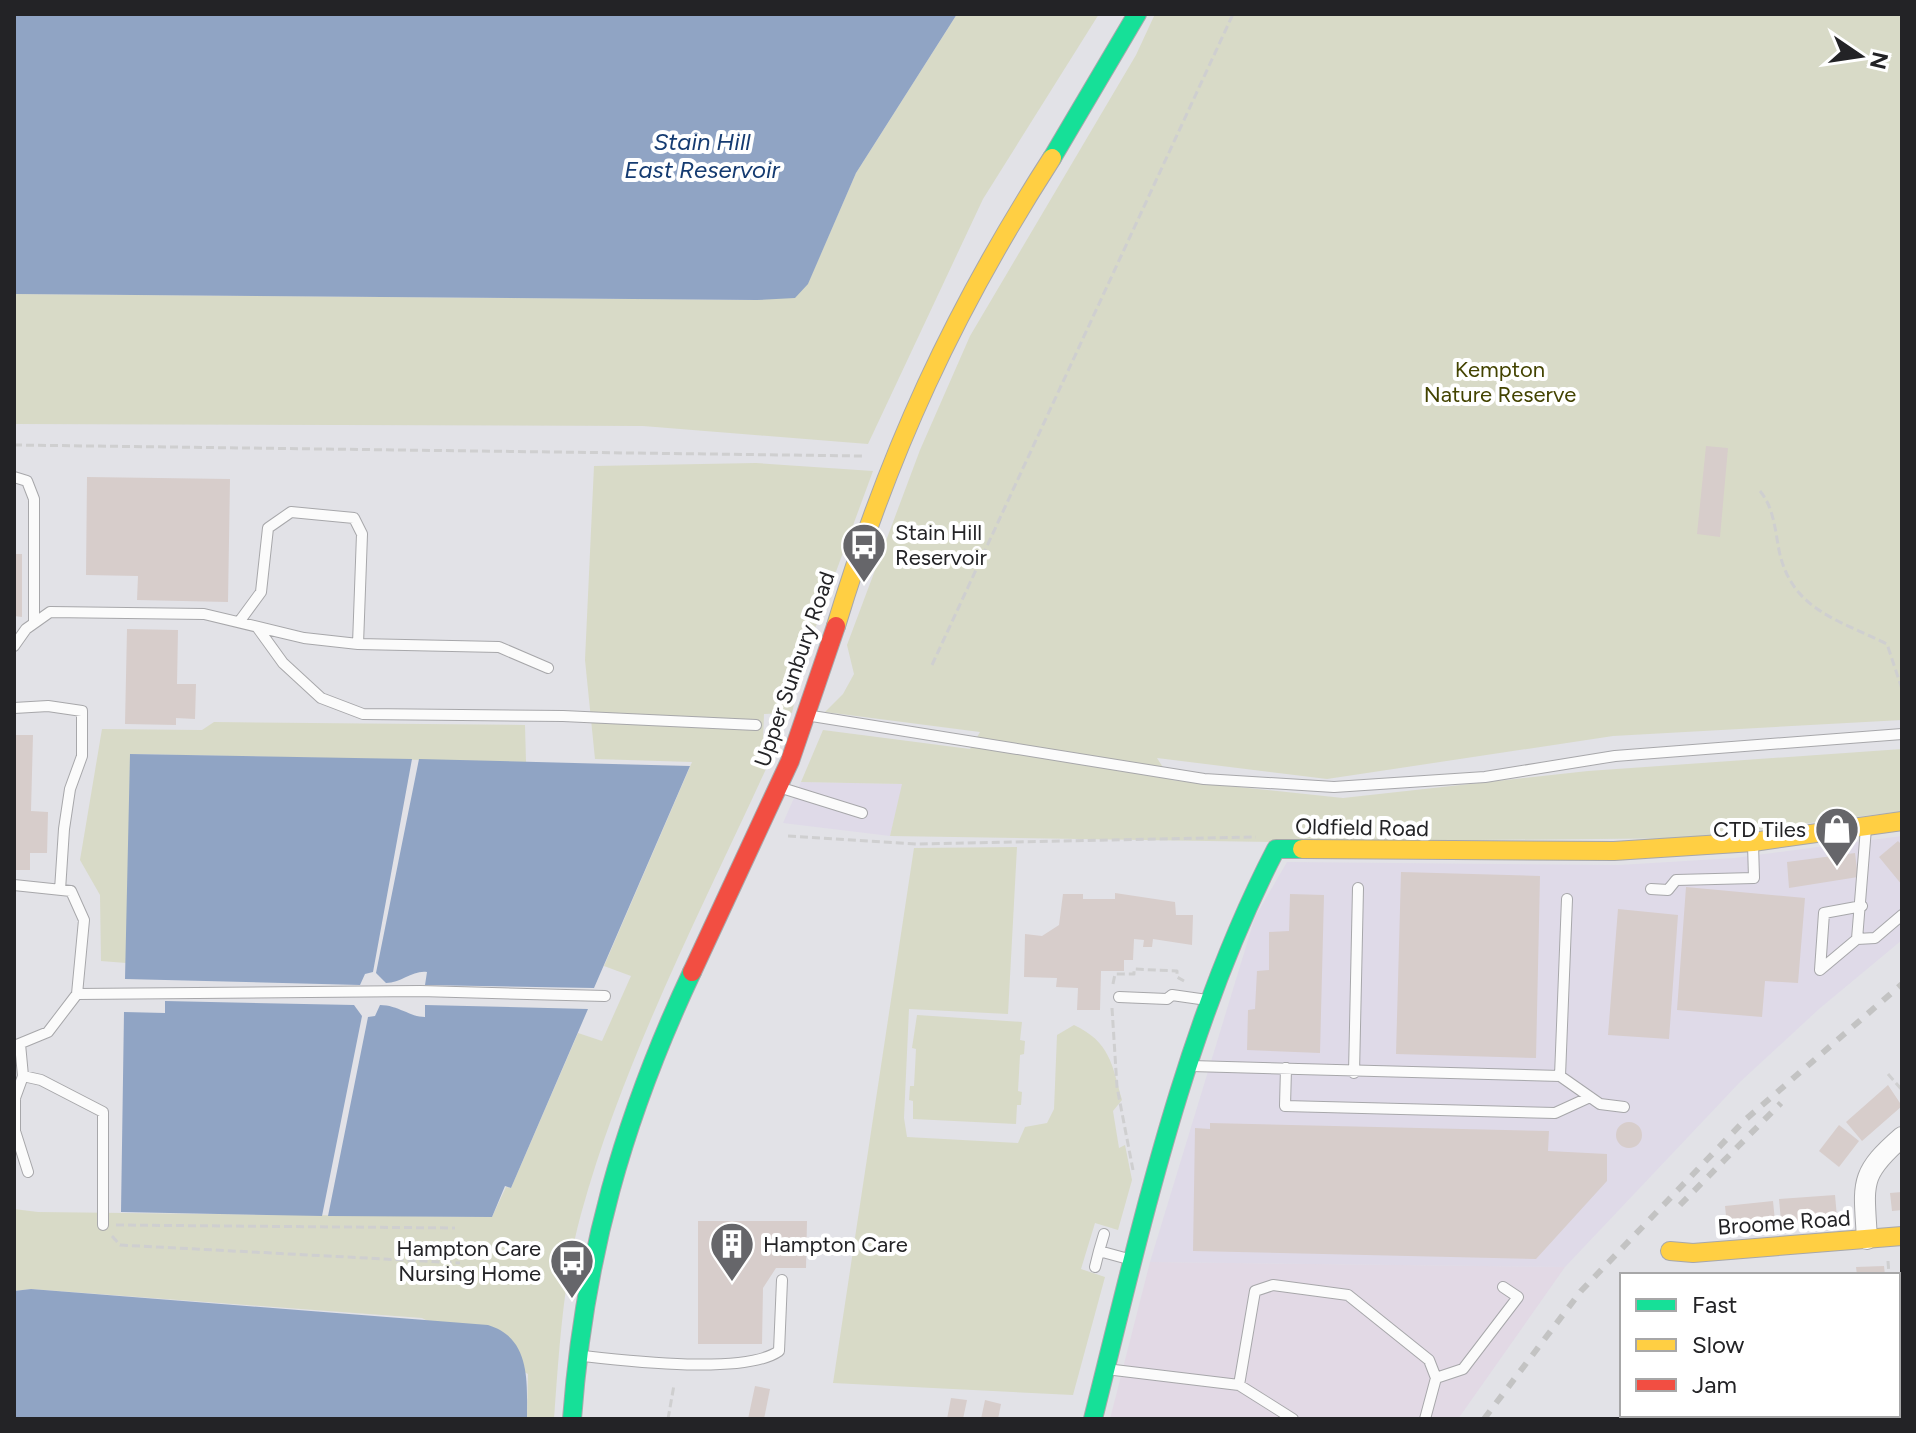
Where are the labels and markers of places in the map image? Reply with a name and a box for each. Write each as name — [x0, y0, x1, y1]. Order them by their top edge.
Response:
place label: Stain Hill Reservoir — [895, 519, 988, 571]
bus stop icon: Stain Hill Reservoir — [840, 521, 888, 584]
shop icon: CTD Tiles — [1813, 805, 1861, 868]
place label: CTD Tiles — [1713, 816, 1806, 843]
building icon: Hampton Care — [708, 1220, 756, 1283]
place label: Hampton Care — [763, 1231, 908, 1258]
place label: Hampton Care Nursing Home — [396, 1235, 541, 1287]
bus stop icon: Hampton Care Nursing Home — [548, 1237, 596, 1300]

